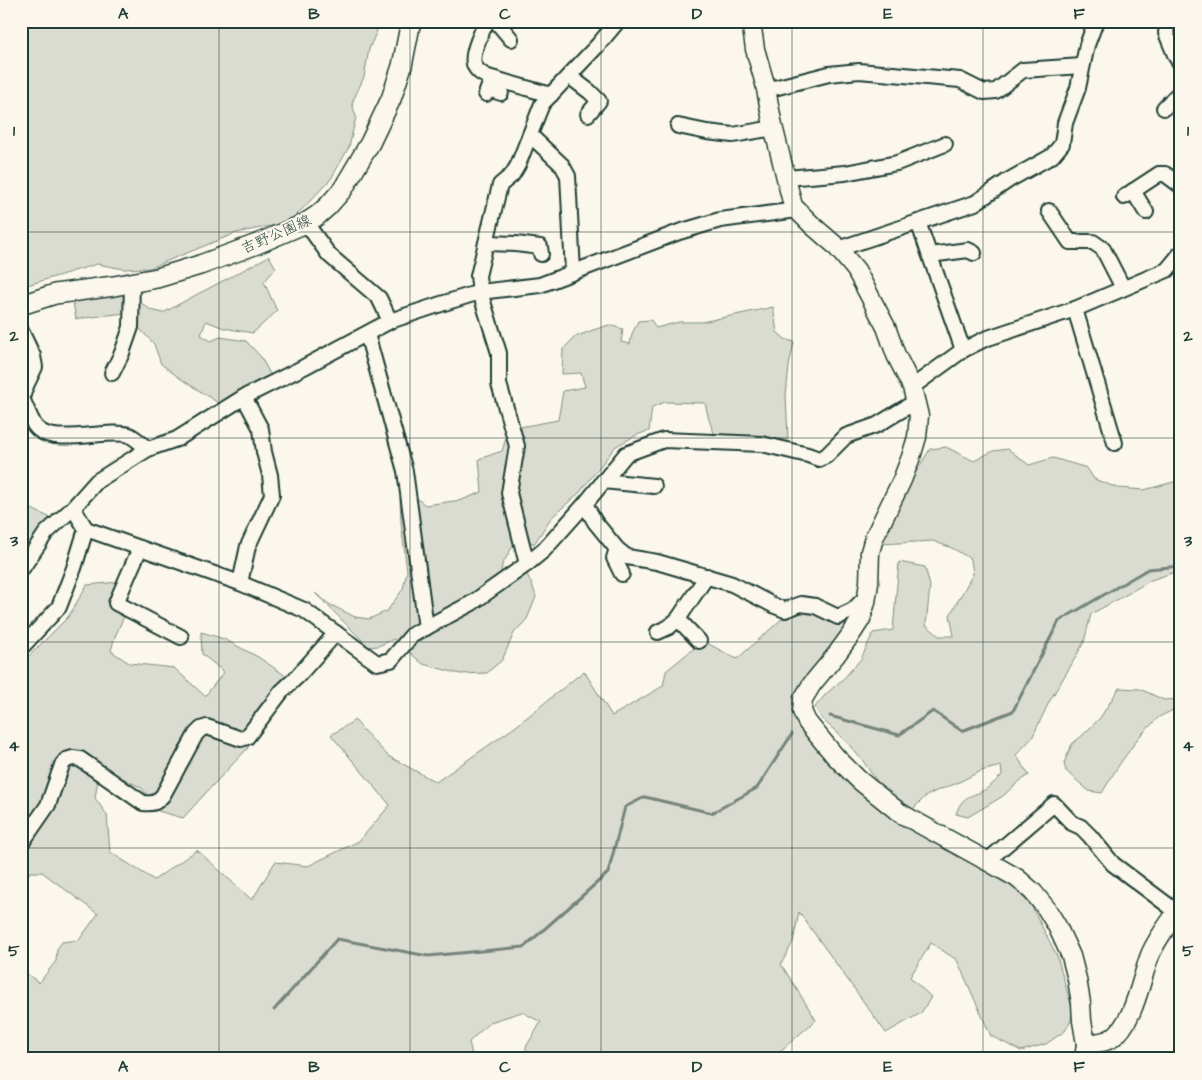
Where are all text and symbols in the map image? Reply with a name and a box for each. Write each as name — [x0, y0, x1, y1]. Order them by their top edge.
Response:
text: A — [118, 3, 129, 25]
text: B — [308, 3, 320, 25]
text: C — [499, 3, 511, 25]
text: D — [692, 3, 703, 25]
text: E — [883, 3, 893, 25]
text: F — [1073, 3, 1085, 25]
text: 1 — [13, 120, 16, 142]
text: 1 — [1187, 120, 1190, 142]
street label: 吉野公園線 — [238, 210, 315, 259]
text: 2 — [8, 325, 19, 347]
text: 2 — [1182, 325, 1193, 347]
text: 3 — [9, 530, 19, 552]
text: 3 — [1183, 530, 1193, 552]
text: 4 — [9, 735, 20, 757]
text: 4 — [1183, 735, 1194, 757]
text: 5 — [8, 940, 20, 962]
text: 5 — [1182, 940, 1194, 962]
text: A — [118, 1056, 129, 1078]
text: B — [308, 1056, 320, 1078]
text: C — [499, 1056, 511, 1078]
text: D — [692, 1056, 703, 1078]
text: E — [883, 1056, 893, 1078]
text: F — [1073, 1056, 1085, 1078]

